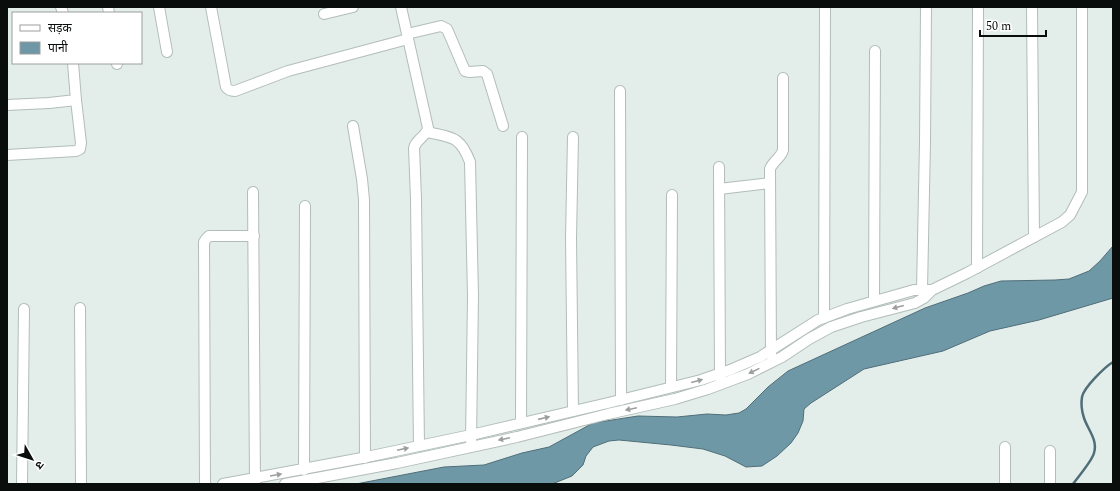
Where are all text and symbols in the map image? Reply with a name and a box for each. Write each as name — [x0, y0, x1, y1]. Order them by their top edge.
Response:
legend — [12, 12, 142, 64]
scale bar — [980, 12, 1046, 38]
text: 50 m — [986, 17, 1011, 36]
text: सड़क — [48, 19, 73, 38]
text: पानी — [48, 39, 69, 58]
one-way arrow — [892, 305, 904, 311]
one-way arrow — [749, 368, 760, 374]
one-way arrow — [691, 377, 703, 383]
one-way arrow — [624, 407, 637, 413]
one-way arrow — [537, 414, 550, 420]
one-way arrow — [498, 437, 510, 443]
north arrow — [12, 439, 52, 479]
one-way arrow — [397, 446, 409, 452]
text: उ — [30, 457, 48, 473]
one-way arrow — [270, 472, 282, 478]

